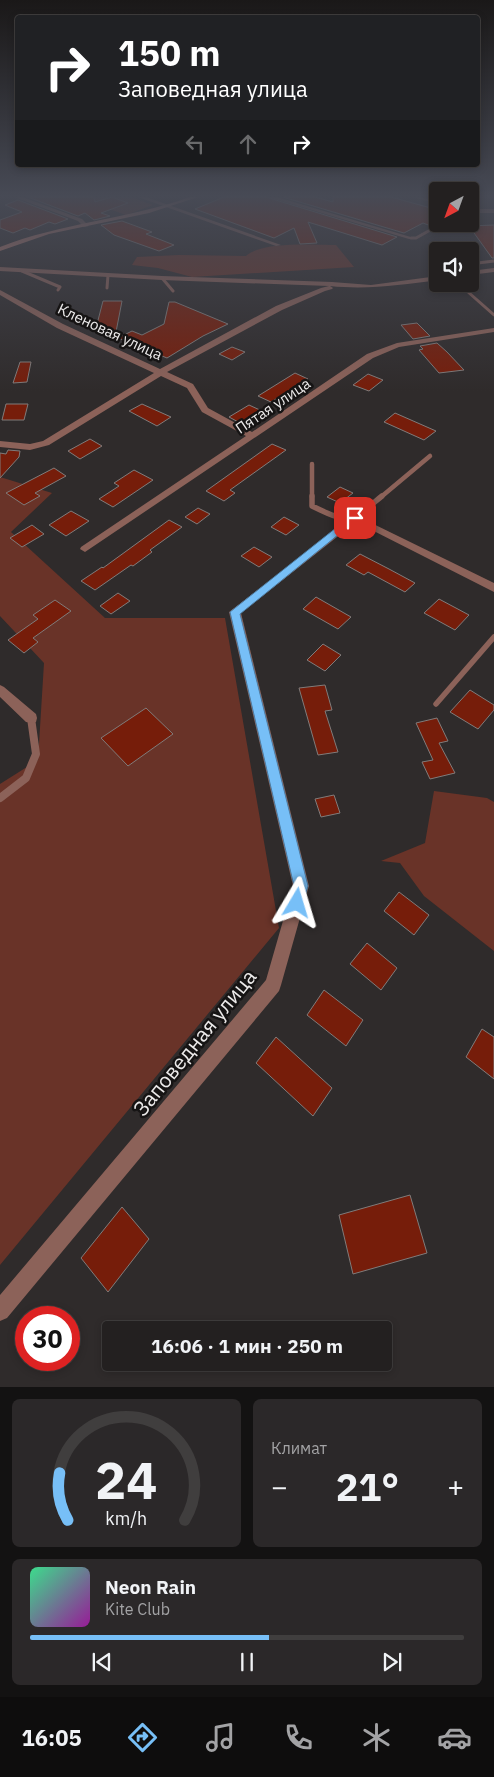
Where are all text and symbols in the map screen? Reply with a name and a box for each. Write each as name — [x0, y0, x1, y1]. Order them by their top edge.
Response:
text: 150 m — [118, 30, 221, 76]
icon: right — [35, 35, 100, 100]
text: Заповедная улица — [118, 74, 308, 103]
icon: left — [181, 130, 209, 158]
icon: ahead — [234, 130, 262, 158]
icon: right — [287, 130, 315, 158]
north arrow — [429, 182, 479, 232]
map controls — [429, 182, 479, 292]
button: sound — [429, 242, 479, 292]
street label: Кленовая улица — [55, 299, 166, 364]
street label: Пятая улица — [232, 374, 314, 438]
pin — [334, 497, 376, 539]
icon: arrive — [341, 504, 369, 532]
position arrow — [270, 876, 322, 928]
street label: Заповедная улица — [126, 963, 262, 1122]
speed limit sign: 30 — [15, 1306, 80, 1371]
text: 16:06 · 1 мин · 250 m — [151, 1334, 343, 1358]
text: Климат — [271, 1438, 327, 1458]
text: 24 — [95, 1446, 158, 1513]
text: 21° — [336, 1462, 399, 1511]
text: − — [271, 1468, 288, 1505]
text: + — [447, 1468, 464, 1505]
text: km/h — [106, 1507, 148, 1530]
text: Neon Rain — [105, 1575, 196, 1599]
text: Kite Club — [105, 1599, 170, 1619]
icon: previous — [88, 1648, 116, 1676]
icon: pause — [233, 1648, 261, 1676]
icon: next — [378, 1648, 406, 1676]
icon: directions — [125, 1720, 160, 1755]
icon: music — [203, 1720, 238, 1755]
icon: phone — [281, 1720, 316, 1755]
icon: climate — [359, 1720, 394, 1755]
icon: car — [437, 1720, 472, 1755]
text: 16:05 — [22, 1723, 82, 1752]

